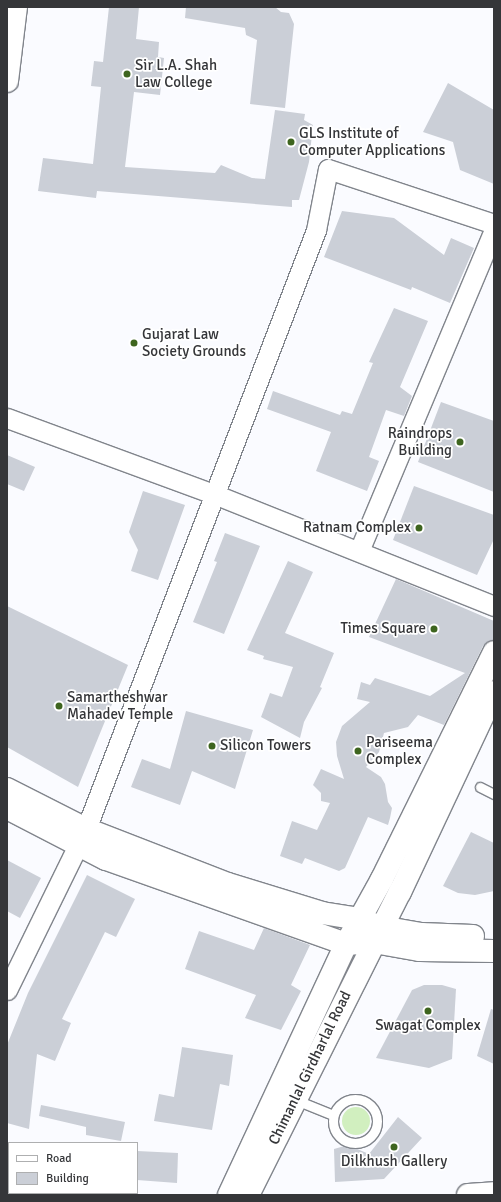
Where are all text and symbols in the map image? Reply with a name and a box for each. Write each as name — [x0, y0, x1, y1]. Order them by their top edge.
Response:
place label: Sir L.A. Shah Law College — [135, 56, 217, 91]
marker: Sir L.A. Shah Law College — [122, 69, 132, 79]
place label: GLS Institute of Computer Applications — [299, 124, 445, 159]
marker: GLS Institute of Computer Applications — [286, 137, 296, 147]
place label: Gujarat Law Society Grounds — [142, 325, 246, 360]
marker: Gujarat Law Society Grounds — [129, 338, 139, 348]
place label: Raindrops Building — [388, 424, 452, 459]
marker: Raindrops Building — [455, 437, 465, 447]
place label: Ratnam Complex — [303, 519, 411, 537]
marker: Ratnam Complex — [414, 523, 424, 533]
place label: Times Square — [340, 620, 426, 638]
marker: Times Square — [429, 624, 439, 634]
place label: Samartheshwar Mahadev Temple — [67, 688, 173, 723]
marker: Samartheshwar Mahadev Temple — [54, 701, 64, 711]
place label: Pariseema Complex — [366, 733, 433, 768]
place label: Silicon Towers — [220, 737, 311, 755]
marker: Silicon Towers — [207, 741, 217, 751]
marker: Pariseema Complex — [353, 746, 363, 756]
street label: Chimanlal Girdharlal Road — [265, 988, 355, 1148]
marker: Swagat Complex — [423, 1006, 433, 1016]
place label: Swagat Complex — [375, 1017, 481, 1035]
legend — [8, 1142, 138, 1194]
marker: Dilkhush Gallery — [389, 1142, 399, 1152]
text: Road — [46, 1151, 72, 1166]
place label: Dilkhush Gallery — [341, 1153, 447, 1171]
text: Building — [46, 1171, 89, 1186]

